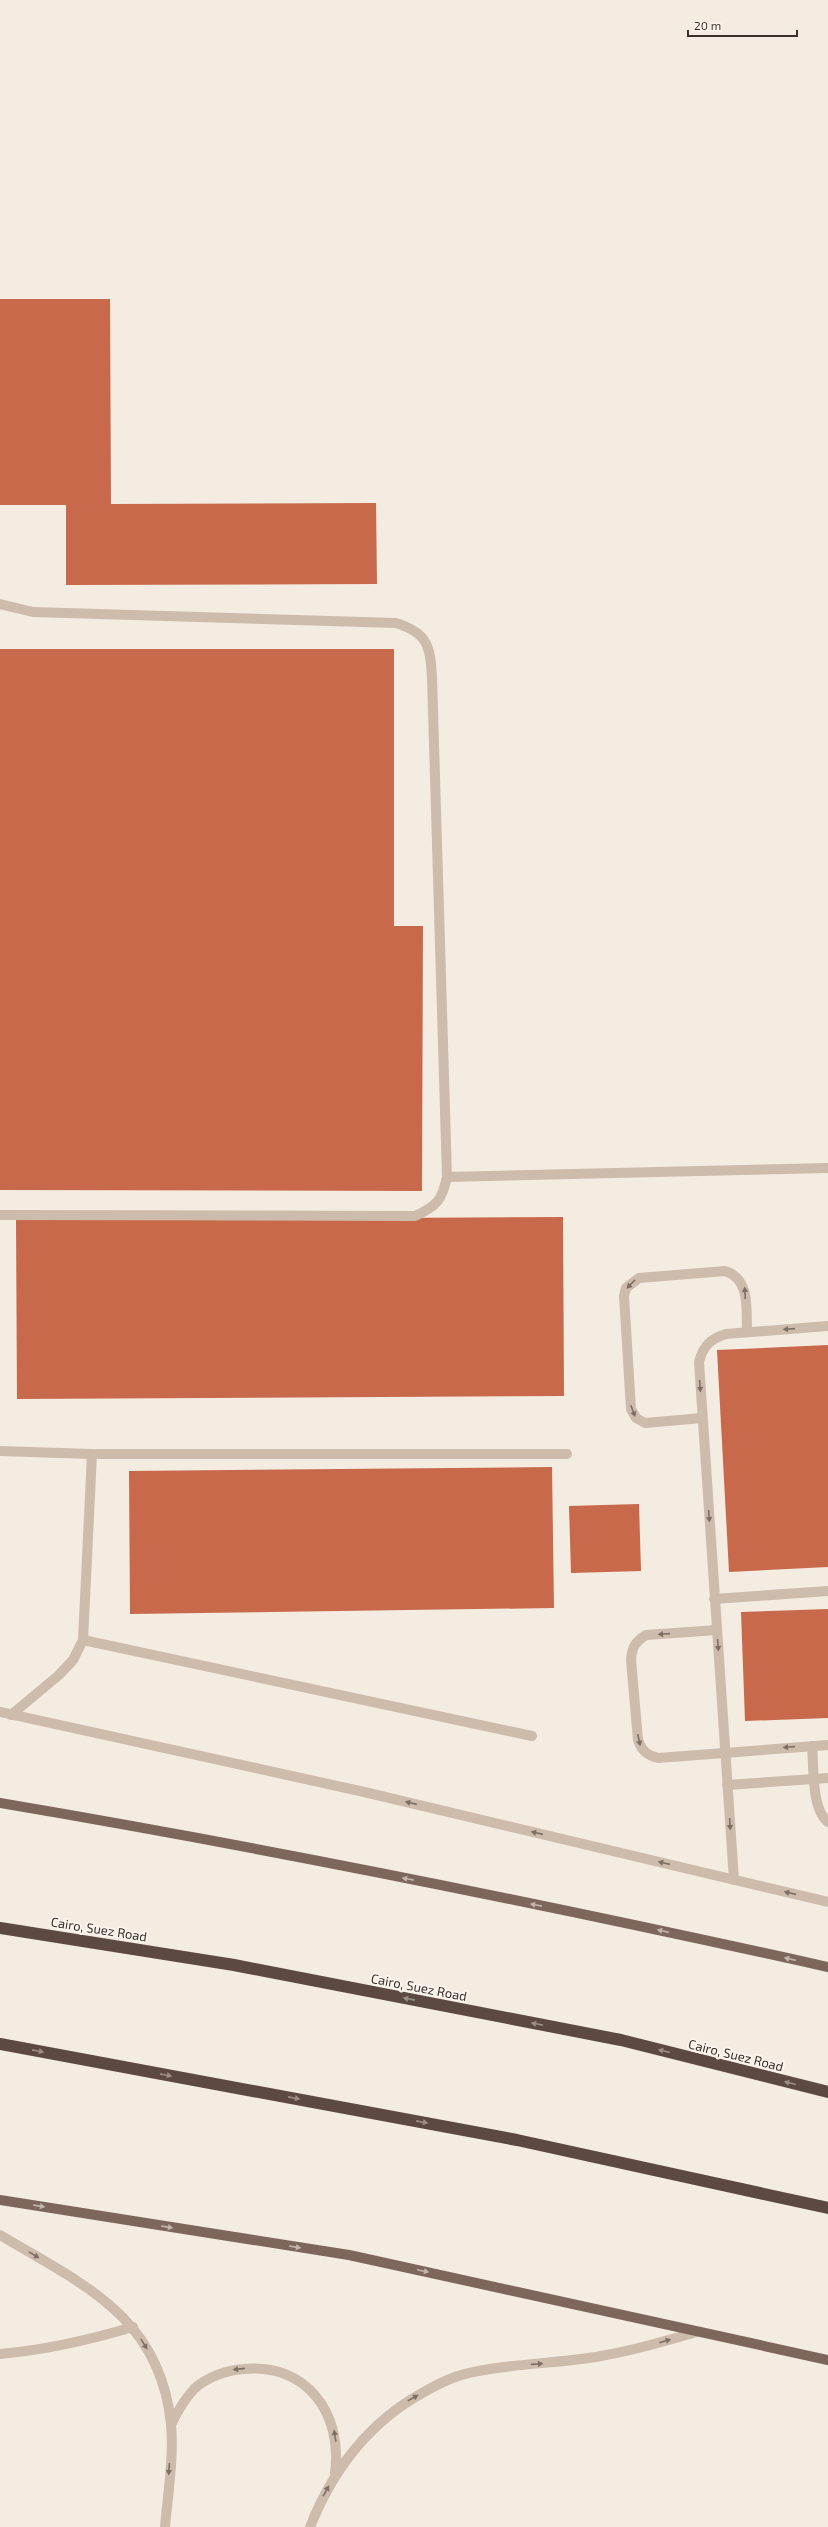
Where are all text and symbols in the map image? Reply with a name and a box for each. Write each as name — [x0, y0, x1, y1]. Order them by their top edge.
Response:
scale bar — [688, 12, 797, 38]
text: 20 m — [694, 18, 721, 32]
one-way arrow — [626, 1280, 636, 1289]
one-way arrow — [741, 1287, 748, 1299]
one-way arrow — [783, 1326, 795, 1333]
one-way arrow — [697, 1380, 704, 1392]
one-way arrow — [631, 1406, 637, 1418]
one-way arrow — [705, 1510, 712, 1522]
one-way arrow — [658, 1630, 670, 1637]
one-way arrow — [715, 1639, 721, 1652]
one-way arrow — [636, 1733, 642, 1746]
one-way arrow — [783, 1744, 795, 1751]
one-way arrow — [404, 1799, 417, 1805]
one-way arrow — [727, 1818, 734, 1830]
one-way arrow — [531, 1830, 543, 1836]
one-way arrow — [657, 1860, 669, 1866]
one-way arrow — [402, 1876, 414, 1882]
one-way arrow — [784, 1890, 796, 1896]
one-way arrow — [530, 1901, 542, 1907]
street label: Cairo, Suez Road — [50, 1913, 148, 1945]
one-way arrow — [657, 1927, 669, 1933]
one-way arrow — [784, 1955, 796, 1961]
street label: Cairo, Suez Road — [370, 1970, 468, 2004]
one-way arrow — [403, 1996, 416, 2002]
one-way arrow — [531, 2021, 543, 2027]
street label: Cairo, Suez Road — [687, 2035, 785, 2075]
one-way arrow — [32, 2048, 44, 2054]
one-way arrow — [658, 2048, 670, 2054]
one-way arrow — [160, 2072, 172, 2078]
one-way arrow — [784, 2080, 796, 2086]
one-way arrow — [288, 2096, 300, 2102]
one-way arrow — [416, 2119, 428, 2125]
one-way arrow — [32, 2204, 45, 2210]
one-way arrow — [161, 2224, 173, 2230]
one-way arrow — [289, 2244, 301, 2250]
one-way arrow — [29, 2251, 39, 2259]
one-way arrow — [417, 2269, 429, 2275]
one-way arrow — [659, 2338, 671, 2344]
one-way arrow — [140, 2339, 148, 2349]
one-way arrow — [531, 2360, 543, 2367]
one-way arrow — [233, 2366, 245, 2372]
one-way arrow — [407, 2394, 419, 2401]
one-way arrow — [332, 2430, 338, 2442]
one-way arrow — [166, 2463, 173, 2475]
one-way arrow — [322, 2485, 329, 2497]

